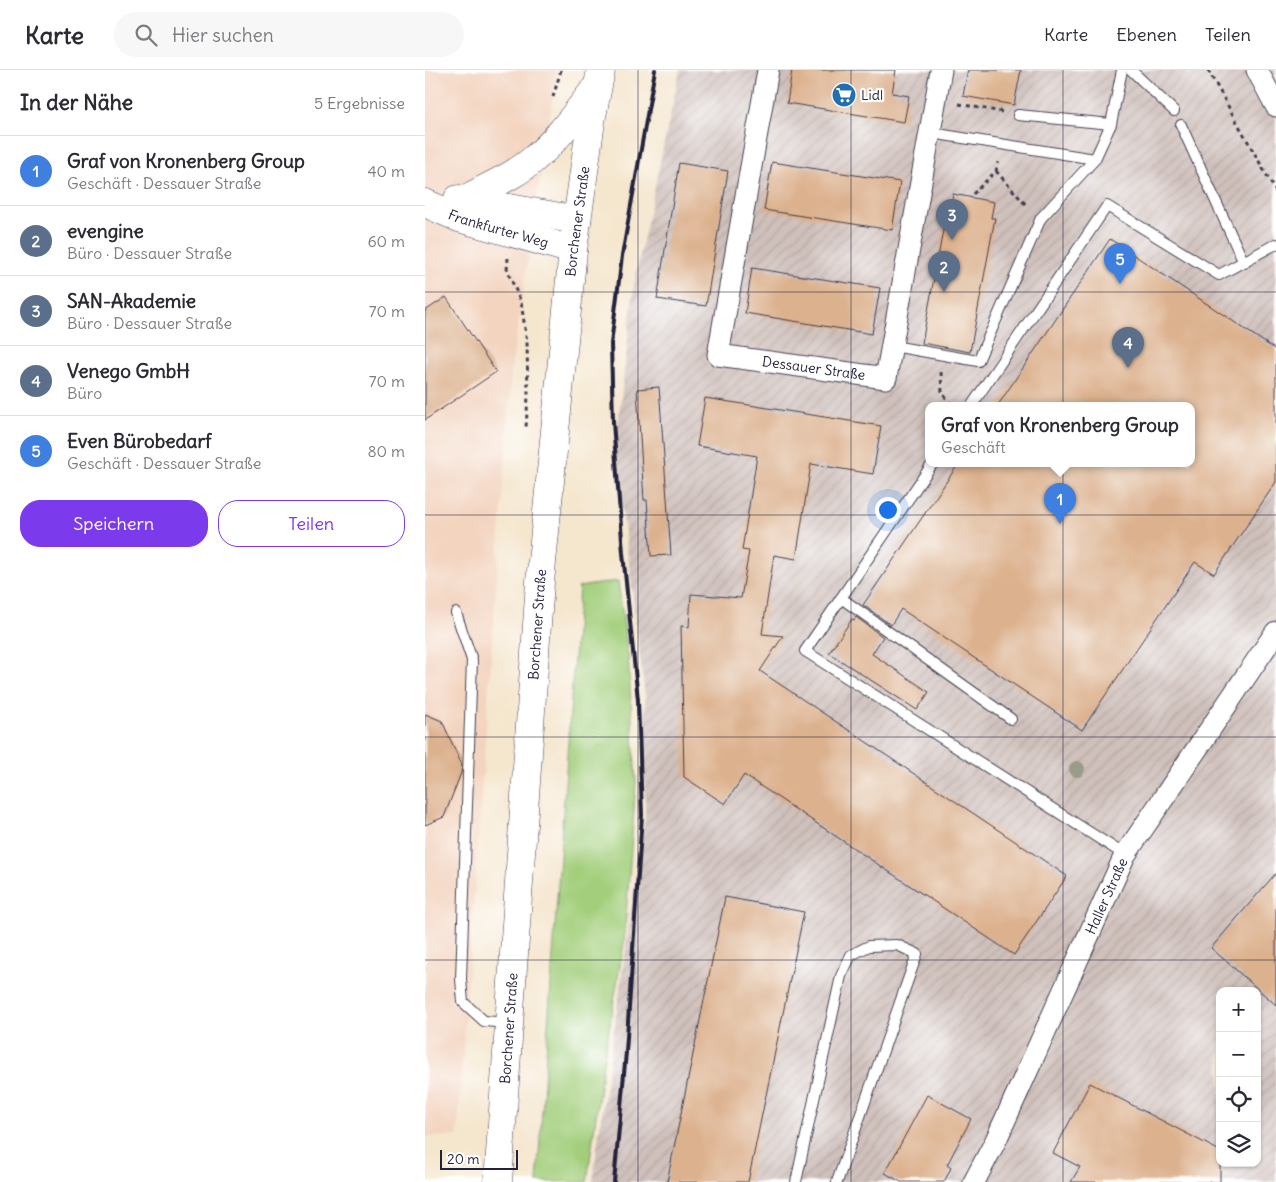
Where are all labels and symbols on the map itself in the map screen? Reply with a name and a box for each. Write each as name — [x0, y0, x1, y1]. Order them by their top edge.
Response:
supermarket icon: Lidl — [831, 82, 857, 108]
place label: Lidl — [861, 86, 883, 104]
street label: Borchener Straße — [561, 165, 594, 277]
pin: 3 — [936, 199, 968, 240]
street label: Frankfurter Weg — [445, 205, 551, 252]
pin: 5 — [1104, 243, 1136, 284]
pin: 2 — [928, 251, 960, 292]
pin: 4 — [1112, 327, 1144, 368]
street label: Dessauer Straße — [761, 352, 866, 384]
pin: 1 — [1044, 483, 1076, 524]
your location — [875, 497, 901, 523]
street label: Borchener Straße — [524, 568, 550, 680]
street label: Haller Straße — [1081, 855, 1131, 937]
street label: Borchener Straße — [496, 972, 522, 1084]
scale bar — [440, 1147, 517, 1170]

